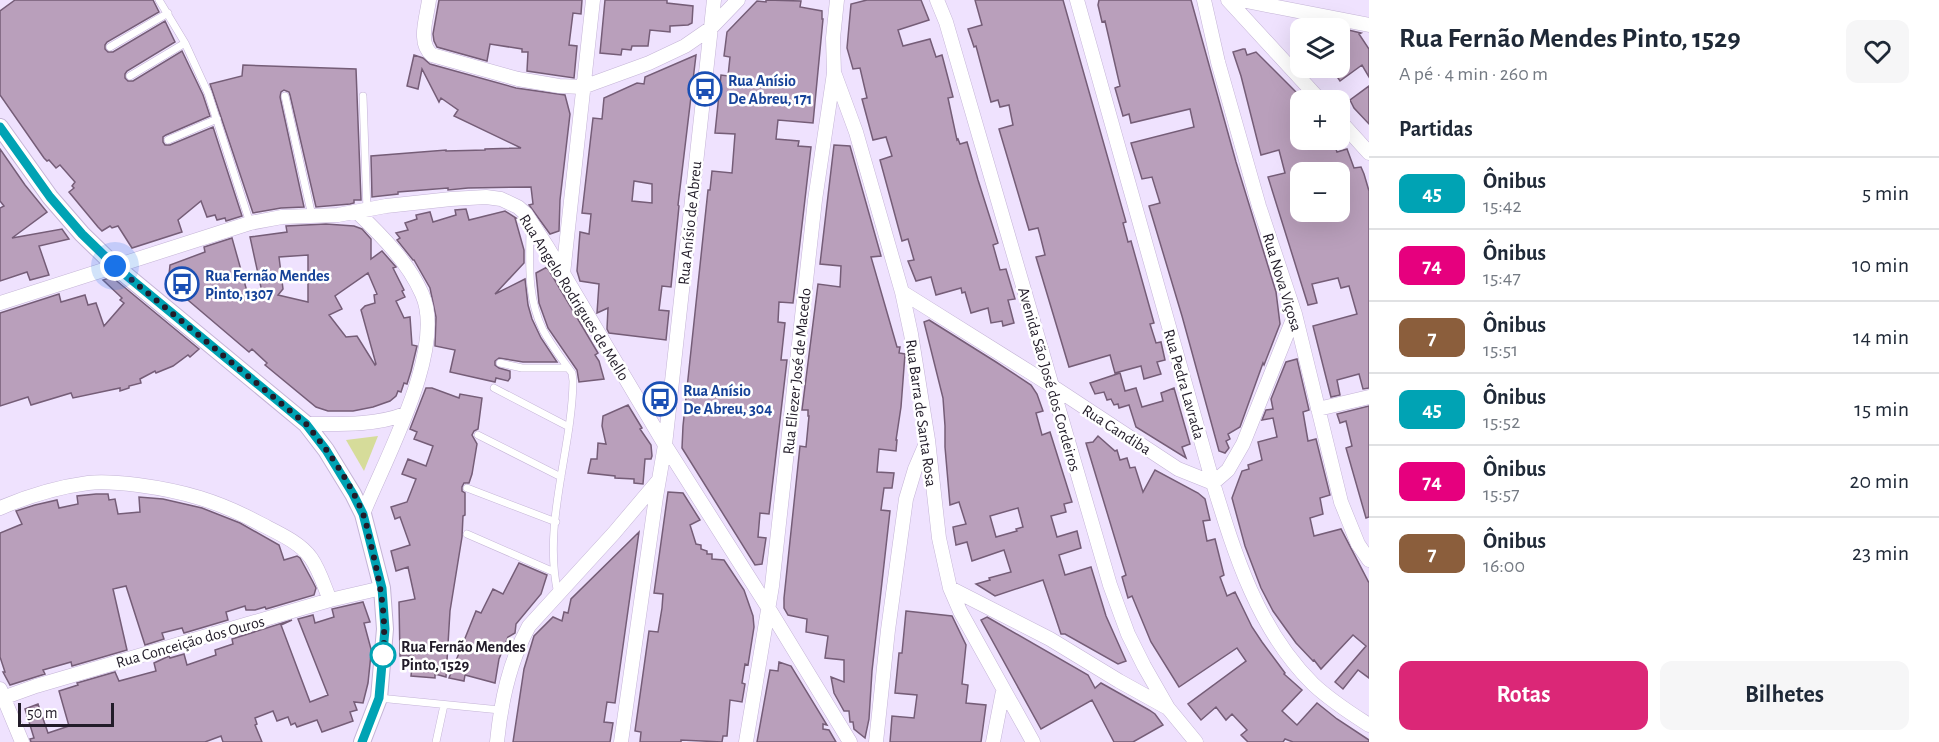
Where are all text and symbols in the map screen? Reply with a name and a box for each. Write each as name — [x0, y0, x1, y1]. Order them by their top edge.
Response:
map controls — [1290, 18, 1350, 222]
button: layers — [1290, 18, 1350, 78]
button: heart — [1846, 20, 1909, 83]
text: Rua Fernão Mendes Pinto, 1529 — [1399, 25, 1741, 53]
text: A pé · 4 min · 260 m — [1399, 64, 1548, 84]
bus stop icon: Rua Anísio De Abreu, 171 — [687, 71, 723, 107]
place label: Rua Anísio De Abreu, 171 — [728, 73, 812, 107]
button: + — [1290, 90, 1350, 150]
text: Partidas — [1399, 118, 1473, 140]
street label: Rua Anísio de Abreu — [676, 160, 704, 286]
button: − — [1290, 162, 1350, 222]
text: Ônibus — [1483, 170, 1546, 192]
text: 5 min — [1862, 182, 1909, 204]
text: 45 — [1422, 183, 1442, 204]
text: 15:42 — [1483, 196, 1522, 216]
street label: Rua Angelo Rodrigues de Mello — [516, 212, 632, 384]
street label: Rua Nova Viçosa — [1260, 231, 1305, 333]
text: Ônibus — [1483, 242, 1546, 264]
your location — [100, 251, 130, 281]
text: 10 min — [1852, 254, 1909, 276]
text: 74 — [1422, 255, 1442, 276]
bus stop icon: Rua Fernão Mendes Pinto, 1307 — [164, 266, 200, 302]
place label: Rua Fernão Mendes Pinto, 1307 — [205, 268, 330, 302]
text: 15:47 — [1483, 268, 1521, 288]
street label: Avenida São José dos Cordeiros — [1015, 285, 1083, 473]
street label: Rua Eliezer José de Macedo — [780, 287, 814, 455]
text: Ônibus — [1483, 314, 1546, 336]
text: 14 min — [1853, 326, 1909, 348]
street label: Rua Pedra Lavrada — [1161, 327, 1207, 441]
text: 7 — [1427, 327, 1437, 348]
street label: Rua Barra de Santa Rosa — [903, 339, 939, 488]
text: 15:51 — [1483, 340, 1518, 360]
bus stop icon: Rua Anísio De Abreu, 304 — [642, 381, 678, 417]
place label: Rua Anísio De Abreu, 304 — [683, 383, 772, 417]
text: Ônibus — [1483, 386, 1546, 408]
text: 15 min — [1854, 398, 1909, 420]
text: 45 — [1422, 399, 1442, 420]
street label: Rua Candiba — [1079, 402, 1154, 458]
text: 15:52 — [1483, 412, 1520, 432]
text: Ônibus — [1483, 458, 1546, 480]
text: 20 min — [1849, 470, 1909, 492]
text: 74 — [1422, 471, 1442, 492]
text: 15:57 — [1483, 484, 1520, 504]
text: Ônibus — [1483, 530, 1546, 552]
text: 23 min — [1852, 542, 1909, 564]
text: 7 — [1427, 543, 1437, 564]
text: 16:00 — [1483, 556, 1525, 576]
street label: Rua Conceição dos Ouros — [114, 613, 266, 671]
place label: Rua Fernão Mendes Pinto, 1529 — [401, 639, 526, 673]
marker: Rua Fernão Mendes Pinto, 1529 — [370, 642, 396, 668]
button: Rotas — [1399, 661, 1648, 730]
button: Bilhetes — [1660, 661, 1909, 730]
scale bar — [18, 700, 114, 728]
text: 50 m — [27, 705, 58, 721]

